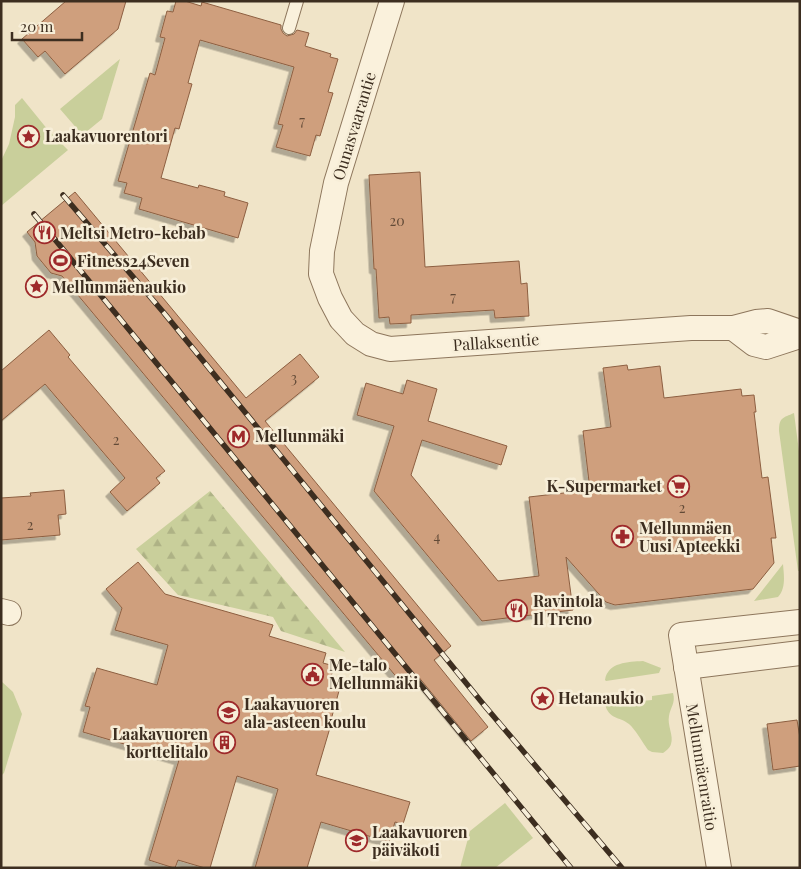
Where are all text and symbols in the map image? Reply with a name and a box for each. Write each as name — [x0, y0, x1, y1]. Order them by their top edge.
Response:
scale bar — [12, 10, 82, 42]
text: 20 m — [20, 16, 54, 36]
street label: Ounasvaarantie — [327, 69, 380, 183]
house number: 7 — [299, 111, 305, 130]
place icon: Laakavuorentori — [17, 124, 41, 148]
place label: Laakavuorentori — [45, 125, 168, 146]
house number: 20 — [389, 211, 405, 230]
restaurant icon: Meltsi Metro-kebab — [32, 221, 56, 245]
place label: Meltsi Metro-kebab — [60, 222, 206, 243]
sports icon: Fitness24Seven — [49, 249, 73, 273]
place label: Fitness24Seven — [77, 250, 190, 271]
place icon: Mellunmäenaukio — [24, 275, 48, 299]
place label: Mellunmäenaukio — [52, 276, 186, 297]
house number: 7 — [450, 287, 456, 306]
street label: Pallaksentie — [452, 328, 540, 355]
house number: 3 — [291, 368, 297, 387]
metro station icon: Mellunmäki — [227, 424, 251, 448]
place label: Mellunmäki — [255, 425, 344, 446]
house number: 2 — [113, 430, 120, 449]
supermarket icon: K-Supermarket — [666, 474, 690, 498]
place label: K-Supermarket — [547, 475, 662, 496]
house number: 2 — [679, 498, 686, 517]
house number: 2 — [27, 515, 34, 534]
place label: Mellunmäen Uusi Apteekki — [639, 517, 740, 556]
pharmacy icon: Mellunmäen Uusi Apteekki — [611, 525, 635, 549]
house number: 4 — [434, 527, 441, 546]
place label: Ravintola Il Treno — [533, 590, 604, 629]
restaurant icon: Ravintola Il Treno — [505, 598, 529, 622]
place label: Me-talo Mellunmäki — [329, 654, 418, 693]
public building icon: Me-talo Mellunmäki — [301, 662, 325, 686]
place icon: Hetanaukio — [530, 686, 554, 710]
place label: Hetanaukio — [558, 687, 644, 708]
place label: Laakavuoren ala-asteen koulu — [244, 693, 367, 732]
school or university icon: Laakavuoren ala-asteen koulu — [216, 701, 240, 725]
street label: Mellunmäenraitio — [682, 702, 723, 832]
place label: Laakavuoren korttelitalo — [112, 723, 208, 762]
building icon: Laakavuoren korttelitalo — [212, 731, 236, 755]
place label: Laakavuoren päiväkoti — [372, 821, 468, 860]
school or university icon: Laakavuoren päiväkoti — [344, 829, 368, 853]

